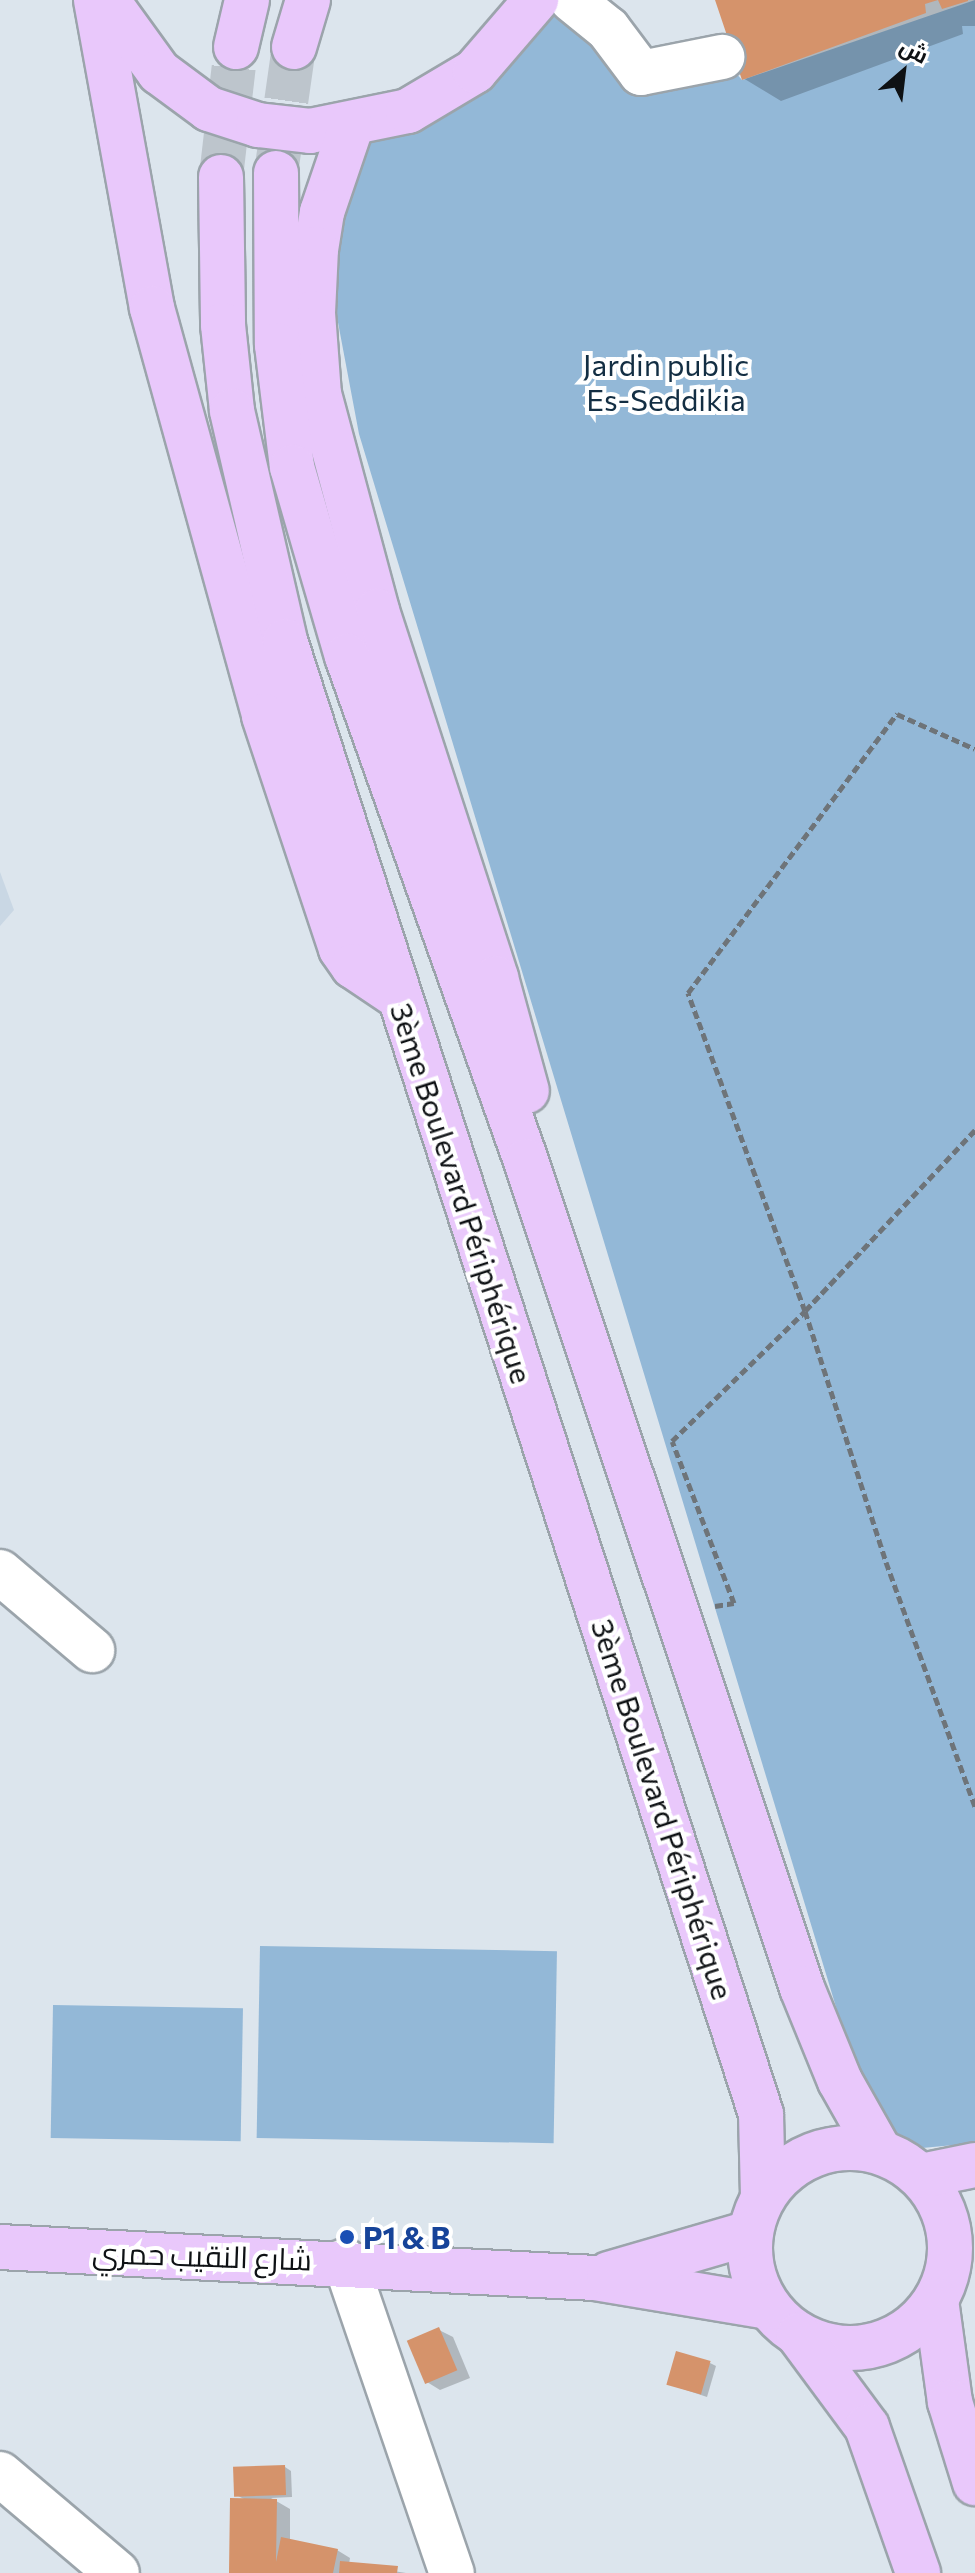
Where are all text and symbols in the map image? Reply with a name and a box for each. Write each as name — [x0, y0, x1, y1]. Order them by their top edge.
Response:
north arrow — [863, 32, 943, 112]
text: ش — [896, 32, 933, 69]
park label: Jardin public Es-Seddikia — [583, 346, 749, 416]
street label: 3ème Boulevard Périphérique — [383, 998, 541, 1388]
street label: 3ème Boulevard Périphérique — [584, 1614, 742, 2004]
place label: P1 & B — [363, 2219, 450, 2255]
marker: P1 & B — [338, 2228, 356, 2246]
street label: شارع النقيب حمري — [91, 2233, 313, 2277]

